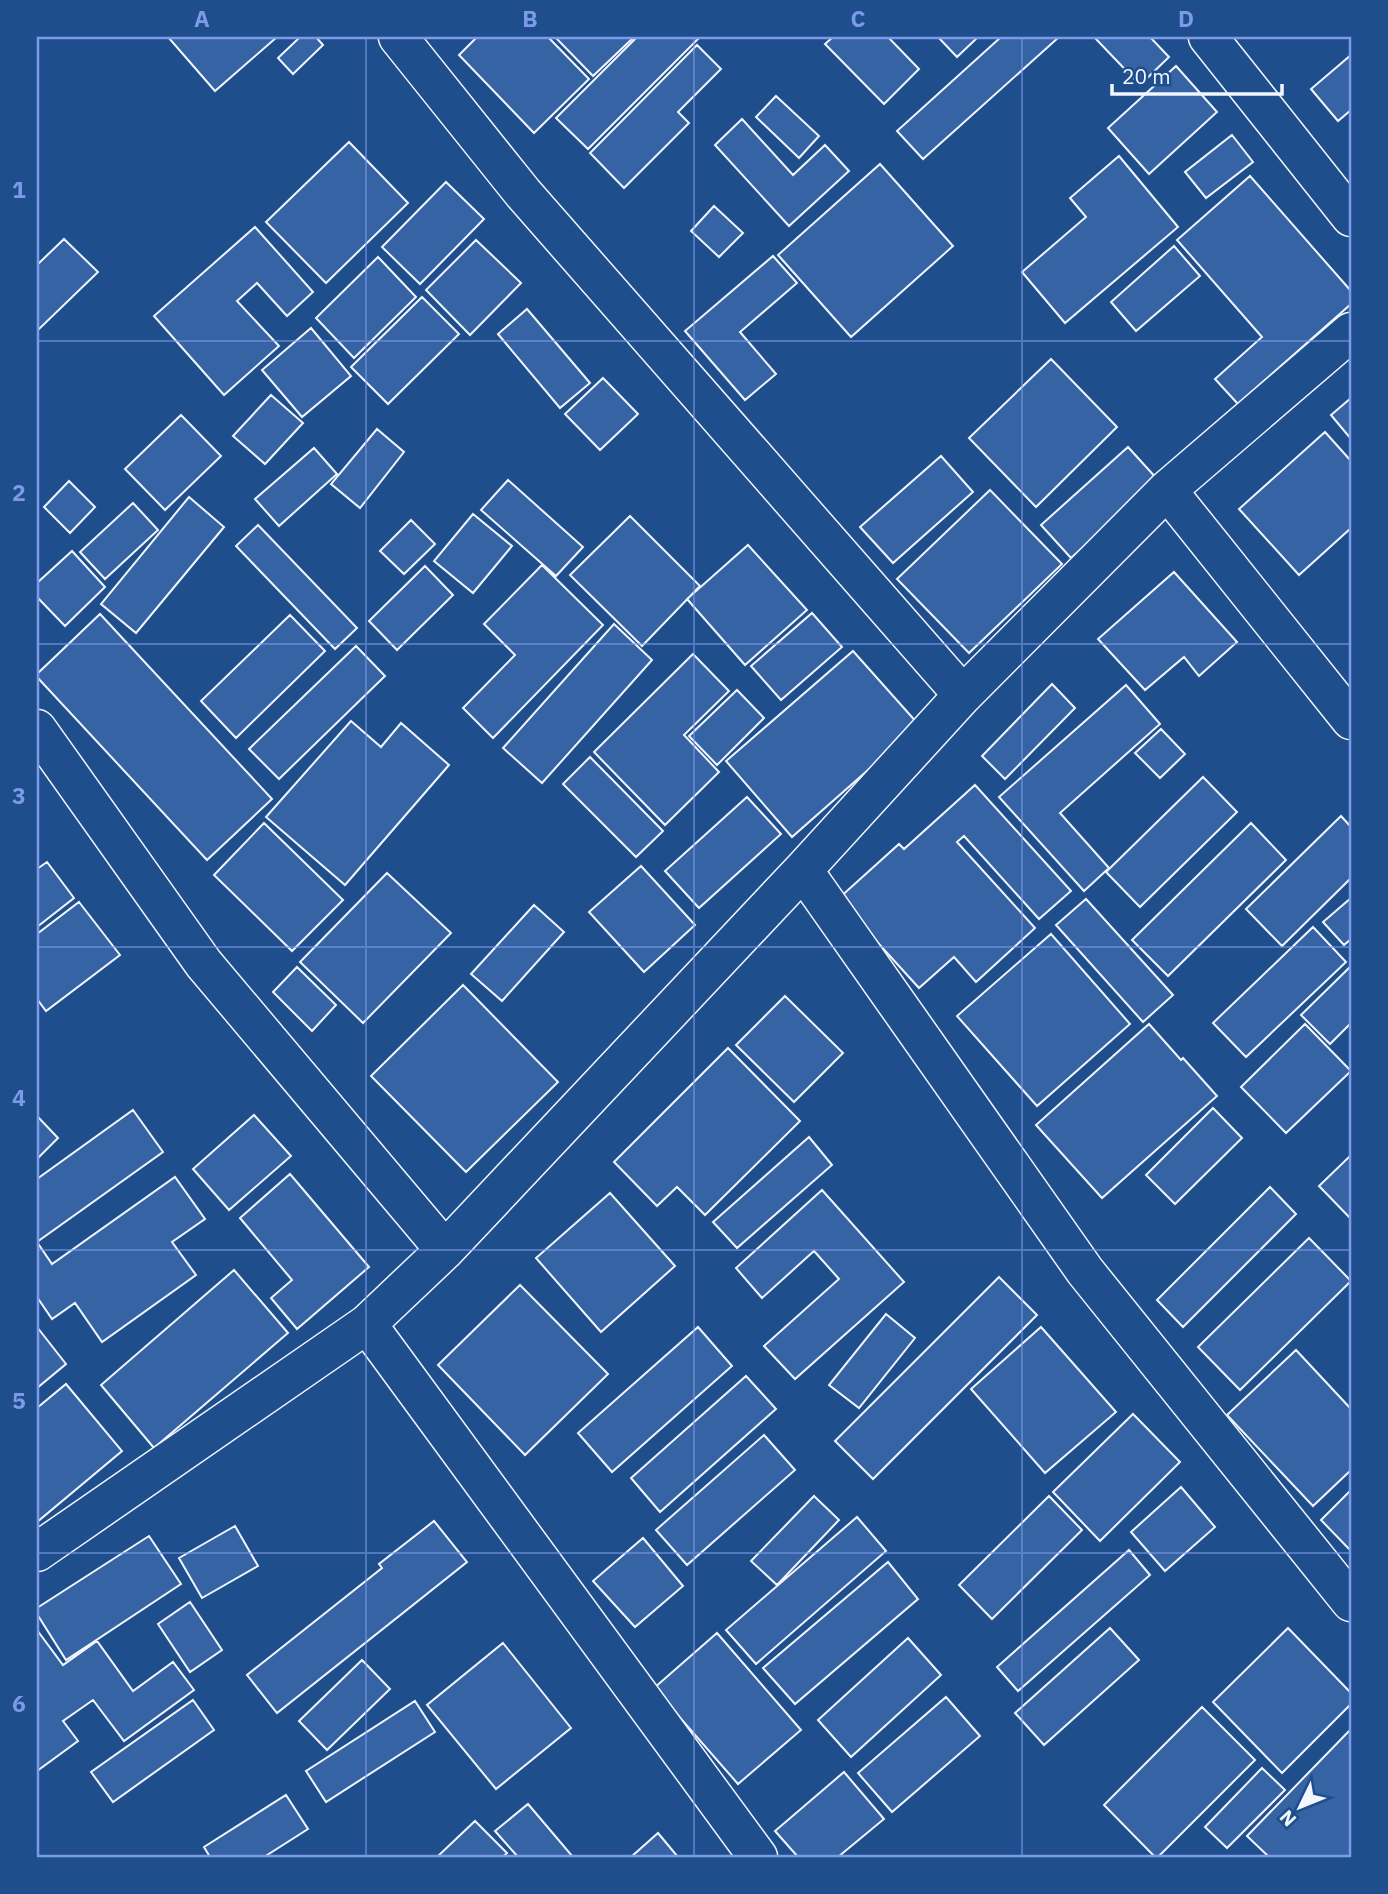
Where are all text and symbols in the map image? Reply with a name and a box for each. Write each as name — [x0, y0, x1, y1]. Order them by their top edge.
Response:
text: A — [194, 3, 210, 33]
text: B — [522, 3, 538, 33]
text: C — [851, 3, 866, 33]
text: D — [1178, 3, 1194, 33]
scale bar — [1112, 52, 1281, 96]
text: 20 m — [1122, 62, 1171, 90]
text: 1 — [12, 174, 26, 204]
text: 2 — [12, 477, 26, 507]
text: 3 — [12, 780, 26, 810]
text: 4 — [12, 1082, 26, 1112]
text: 5 — [12, 1385, 26, 1415]
text: 6 — [12, 1688, 26, 1718]
north arrow — [1266, 1772, 1336, 1842]
text: N — [1274, 1805, 1301, 1832]

